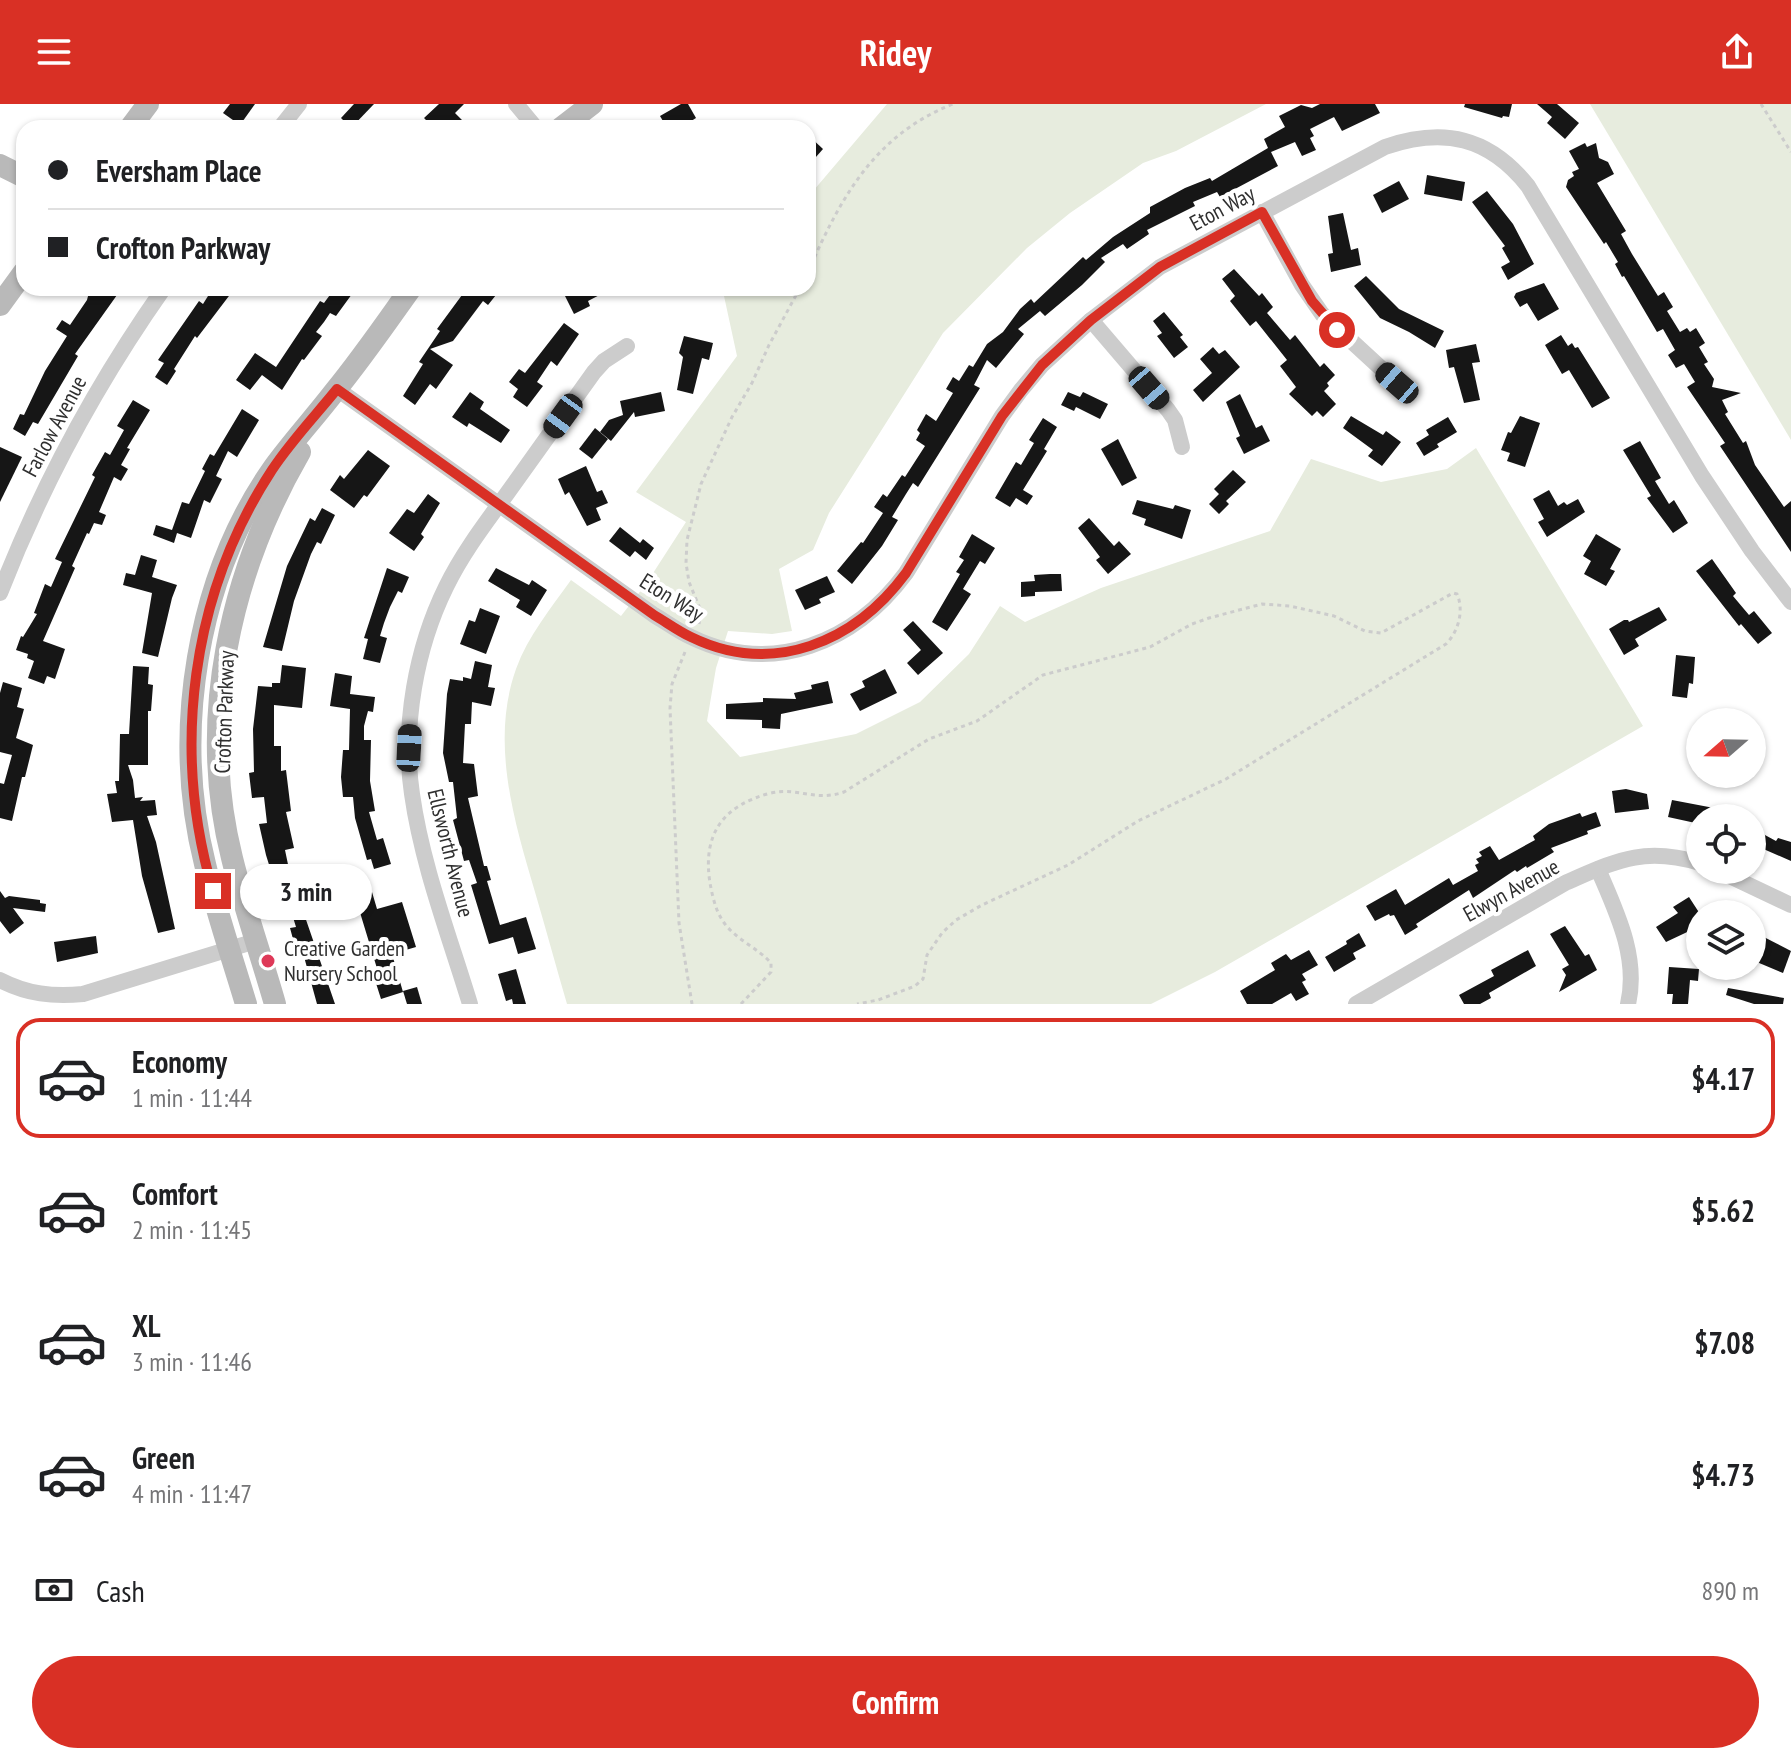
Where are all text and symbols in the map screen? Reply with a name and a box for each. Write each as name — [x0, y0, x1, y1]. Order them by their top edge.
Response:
text: Ridey — [860, 29, 931, 76]
icon: menu — [32, 30, 76, 74]
icon: share — [1715, 30, 1759, 74]
text: Eversham Place — [96, 151, 262, 190]
street label: Eton Way — [1185, 179, 1260, 237]
text: Crofton Parkway — [96, 228, 270, 267]
route start — [1319, 312, 1355, 348]
car — [1371, 358, 1423, 408]
car — [1124, 362, 1174, 414]
street label: Farlow Avenue — [16, 371, 92, 481]
car — [539, 390, 587, 442]
street label: Eton Way — [635, 567, 710, 628]
street label: Crofton Parkway — [208, 649, 240, 774]
north arrow — [1686, 708, 1766, 788]
map controls — [1686, 708, 1766, 980]
car — [396, 723, 422, 773]
street label: Ellsworth Avenue — [422, 786, 480, 920]
button: locate — [1686, 804, 1766, 884]
street label: Elwyn Avenue — [1458, 852, 1564, 928]
callout: 3 min — [241, 863, 373, 919]
route end — [195, 873, 231, 909]
text: 3 min — [280, 875, 332, 908]
button: layers — [1686, 900, 1766, 980]
place label: Creative Garden Nursery School — [284, 934, 405, 987]
marker: Creative Garden Nursery School — [259, 952, 277, 970]
icon: car — [36, 1042, 108, 1114]
text: Economy — [132, 1042, 227, 1081]
text: $4.17 — [1691, 1059, 1755, 1098]
text: 1 min · 11:44 — [132, 1081, 252, 1114]
icon: car — [36, 1174, 108, 1246]
text: Comfort — [132, 1174, 218, 1213]
text: $5.62 — [1691, 1191, 1755, 1230]
text: 2 min · 11:45 — [132, 1213, 252, 1246]
icon: car — [36, 1306, 108, 1378]
text: XL — [132, 1306, 161, 1345]
text: $7.08 — [1694, 1323, 1755, 1362]
text: 3 min · 11:46 — [132, 1345, 252, 1378]
icon: car — [36, 1438, 108, 1510]
text: Green — [132, 1438, 195, 1477]
text: $4.73 — [1691, 1455, 1755, 1494]
text: 4 min · 11:47 — [132, 1477, 252, 1510]
icon: cash — [32, 1568, 76, 1612]
text: Cash — [96, 1571, 145, 1610]
text: 890 m — [1701, 1574, 1759, 1607]
button: Confirm — [32, 1656, 1759, 1748]

